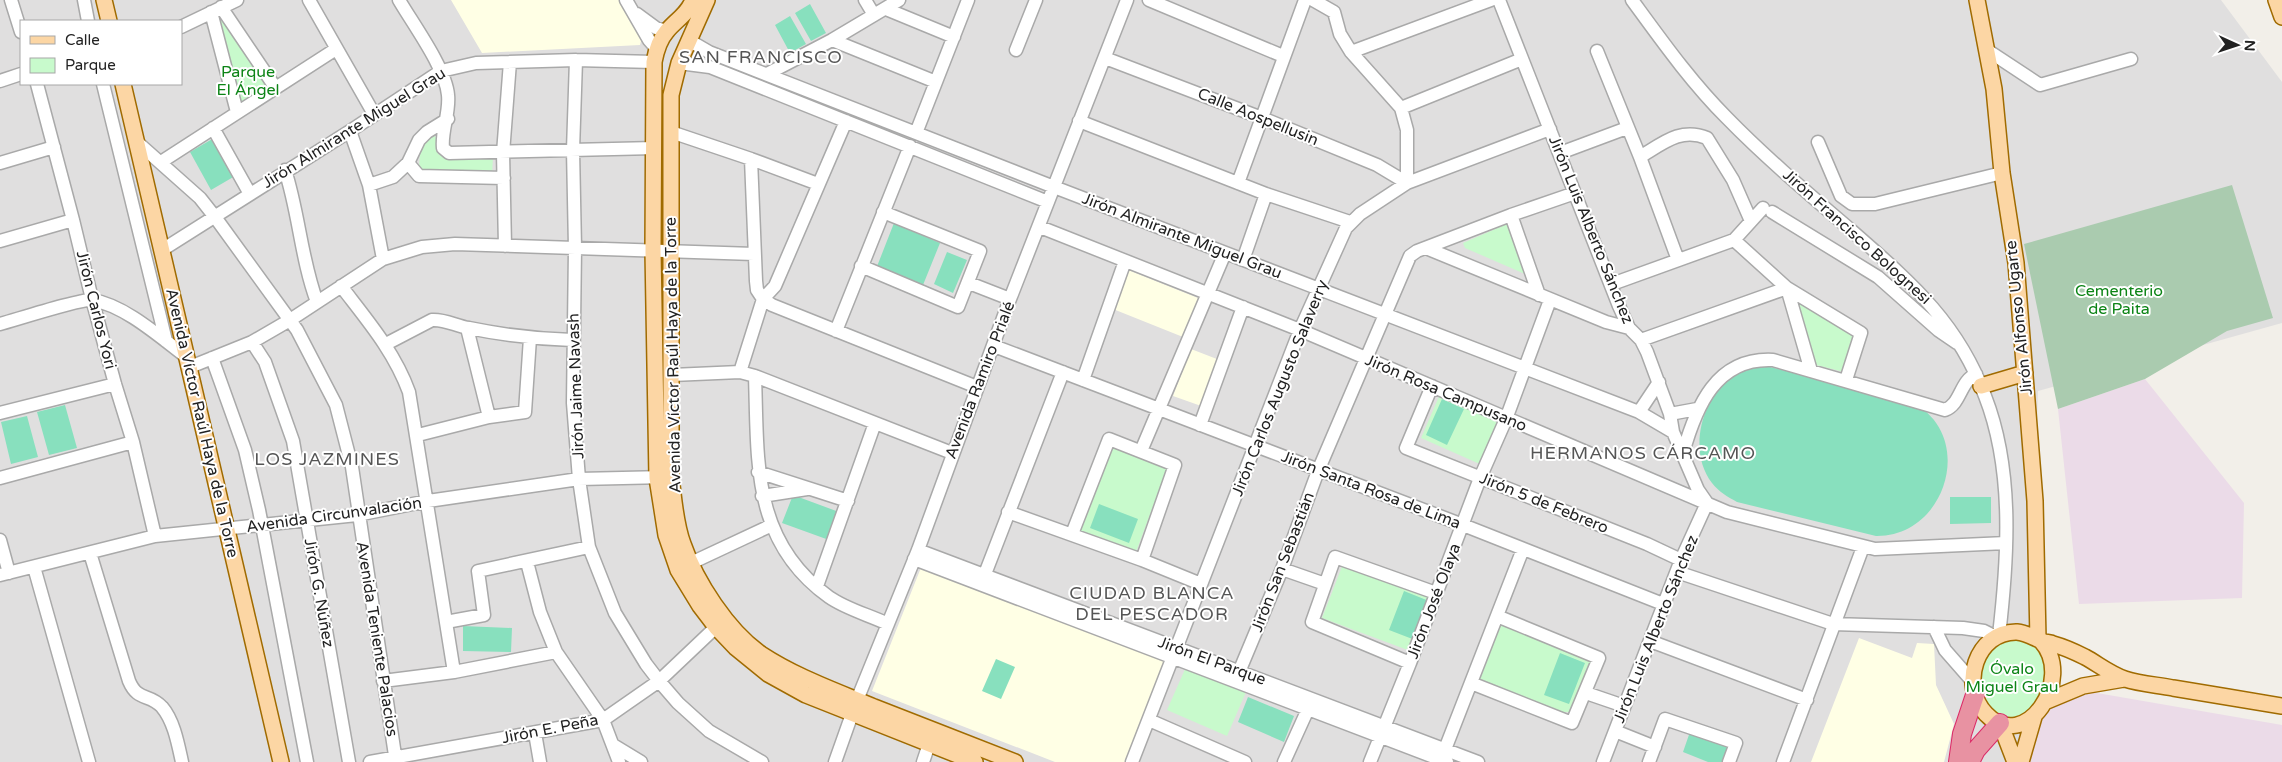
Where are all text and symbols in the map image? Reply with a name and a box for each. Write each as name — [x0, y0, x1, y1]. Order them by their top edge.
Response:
legend — [20, 20, 182, 85]
north arrow — [2212, 20, 2262, 70]
text: Calle — [65, 31, 100, 49]
text: N — [2241, 40, 2258, 52]
district label: SAN FRANCISCO — [679, 46, 843, 68]
text: Parque — [65, 56, 116, 74]
park label: Parque El Ángel — [216, 62, 280, 100]
street label: Jirón Almirante Miguel Grau — [259, 63, 449, 193]
street label: Calle Aospellusin — [1195, 84, 1321, 150]
street label: Jirón Luis Alberto Sánchez — [1544, 133, 1638, 327]
street label: Jirón Francisco Bolognesi — [1779, 165, 1935, 309]
street label: Jirón Almirante Miguel Grau — [1079, 189, 1285, 283]
street label: Avenida Víctor Raúl Haya de la Torre — [661, 217, 685, 493]
street label: Jirón Alfonso Ugarte — [2001, 240, 2037, 396]
street label: Jirón Carlos Yori — [72, 249, 120, 371]
street label: Jirón Carlos Augusto Salaverry — [1227, 277, 1333, 499]
park label: Cementerio de Paita — [2075, 281, 2163, 319]
street label: Avenida Víctor Raúl Haya de la Torre — [161, 286, 243, 560]
street label: Avenida Ramiro Prialé — [941, 298, 1019, 462]
street label: Jirón Jaime Navash — [563, 313, 589, 459]
street label: Jirón Rosa Campusano — [1362, 350, 1530, 436]
district label: HERMANOS CÁRCAMO — [1530, 442, 1756, 464]
street label: Jirón Santa Rosa de Lima — [1278, 446, 1464, 534]
district label: LOS JAZMINES — [254, 448, 400, 470]
street label: Jirón 5 de Febrero — [1477, 468, 1611, 538]
street label: Jirón San Sebastián — [1247, 489, 1319, 635]
street label: Avenida Circunvalación — [245, 493, 423, 537]
street label: Jirón Luis Alberto Sánchez — [1609, 532, 1703, 726]
street label: Jirón G. Núñez — [300, 537, 338, 649]
street label: Avenida Teniente Palacios — [352, 540, 402, 738]
street label: Jirón José Olaya — [1403, 540, 1465, 662]
district label: CIUDAD BLANCA DEL PESCADOR — [1069, 582, 1235, 625]
street label: Jirón El Parque — [1155, 632, 1269, 690]
park label: Óvalo Miguel Grau — [1965, 659, 2059, 697]
street label: Jirón E. Peña — [500, 710, 600, 748]

